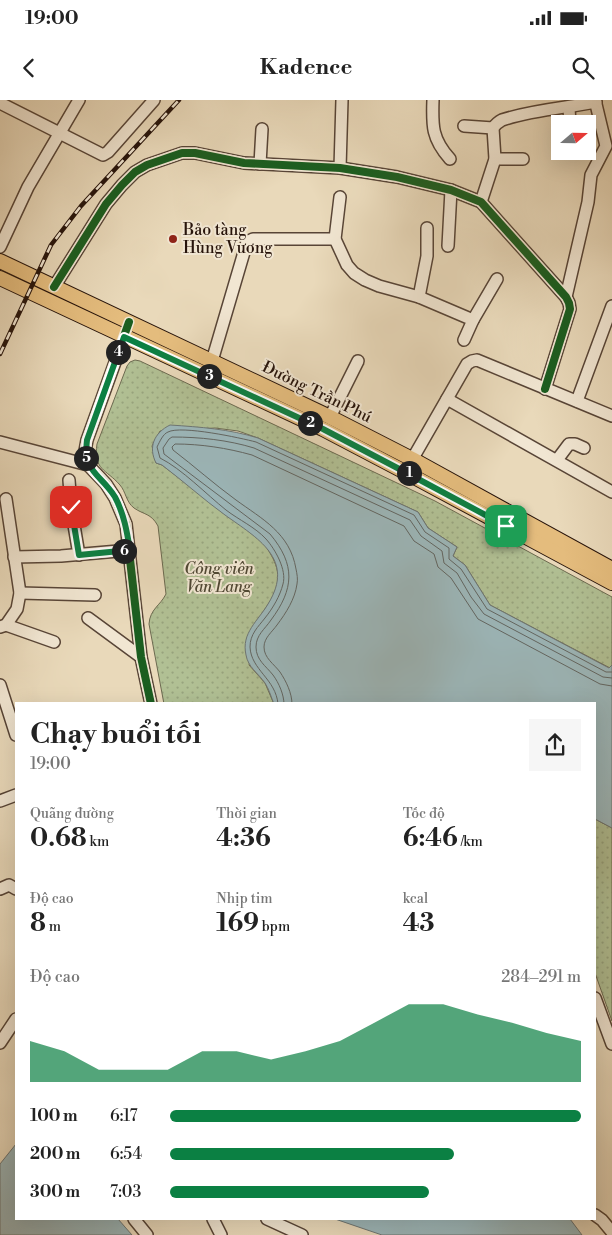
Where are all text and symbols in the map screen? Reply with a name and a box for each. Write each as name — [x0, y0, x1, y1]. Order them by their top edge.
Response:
text: 19:00 — [25, 6, 79, 30]
icon: back — [15, 54, 43, 82]
text: Kadence — [260, 54, 352, 81]
icon: search — [569, 54, 597, 82]
north arrow — [551, 115, 596, 160]
map controls — [551, 115, 596, 160]
place label: Bảo tàng Hùng Vương — [182, 220, 273, 258]
marker: Bảo tàng Hùng Vương — [167, 233, 179, 245]
pin: 4 — [106, 340, 130, 364]
text: 4 — [114, 343, 123, 361]
street label: Đường Trần Phú — [259, 357, 375, 427]
pin: 3 — [196, 364, 222, 388]
text: 3 — [205, 367, 214, 385]
pin: 2 — [298, 410, 322, 436]
text: 2 — [306, 414, 315, 432]
pin: 5 — [74, 446, 98, 470]
text: 5 — [82, 449, 91, 467]
pin: 1 — [396, 460, 422, 486]
text: 1 — [406, 464, 413, 482]
pin — [50, 486, 92, 528]
icon: check — [57, 493, 85, 521]
pin — [485, 505, 527, 547]
icon: arrive — [492, 512, 520, 540]
pin: 6 — [112, 538, 136, 564]
text: 6 — [120, 542, 129, 560]
park label: Công viên Văn Lang — [184, 559, 255, 597]
text: Chạy buổi tối — [30, 717, 201, 752]
button: share — [529, 719, 581, 771]
text: 19:00 — [30, 754, 71, 774]
text: Quãng đường — [30, 805, 114, 823]
text: Thời gian — [216, 805, 277, 823]
text: Tốc độ — [403, 805, 445, 823]
text: 0.68 — [30, 823, 87, 854]
text: 4:36 — [216, 823, 271, 854]
text: 6:46 — [403, 823, 458, 854]
text: km — [87, 833, 109, 851]
text: /km — [458, 833, 483, 851]
text: Độ cao — [30, 890, 74, 908]
text: Nhịp tim — [216, 890, 273, 908]
text: kcal — [403, 890, 428, 908]
text: 8 — [30, 908, 46, 939]
text: 169 — [216, 908, 259, 939]
text: 43 — [403, 908, 434, 939]
text: m — [46, 918, 61, 936]
text: bpm — [259, 918, 290, 936]
text: Độ cao — [30, 967, 80, 987]
text: 284–291 m — [501, 967, 581, 987]
text: 100 m — [30, 1106, 78, 1126]
text: 6:17 — [110, 1106, 137, 1126]
text: 200 m — [30, 1144, 80, 1164]
text: 6:54 — [110, 1144, 142, 1164]
text: 300 m — [30, 1182, 80, 1202]
text: 7:03 — [110, 1182, 141, 1202]

